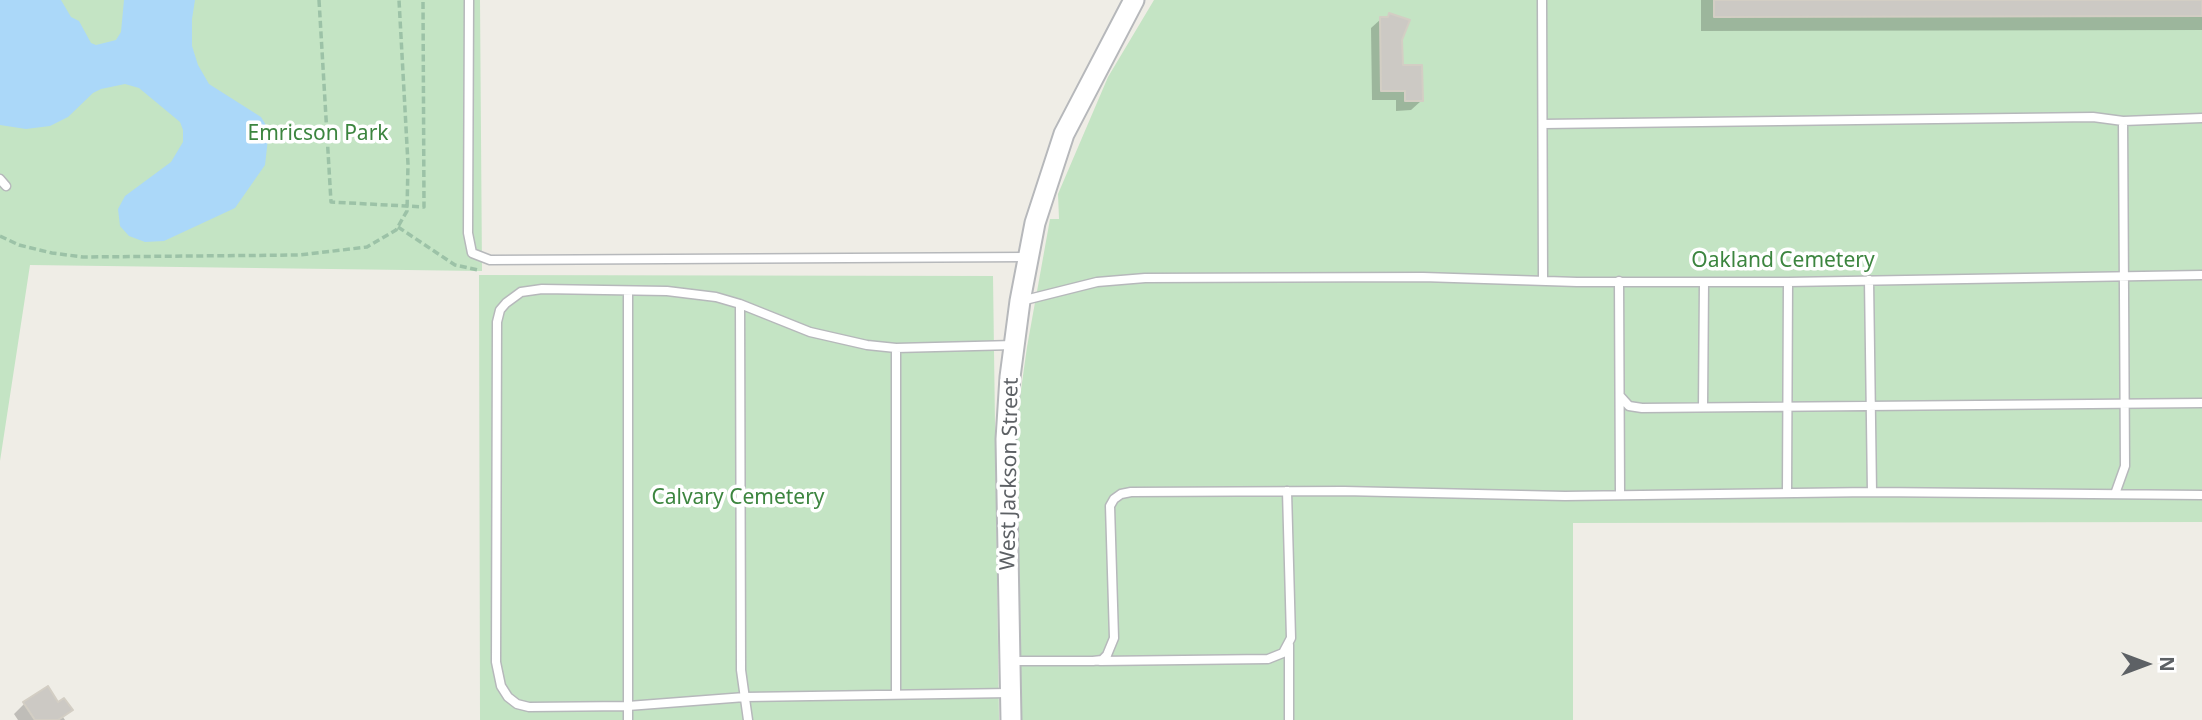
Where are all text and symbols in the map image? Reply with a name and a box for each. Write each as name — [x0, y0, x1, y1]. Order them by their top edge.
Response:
park label: Emricson Park — [247, 121, 389, 147]
park label: Oakland Cemetery — [1691, 248, 1875, 274]
street label: West Jackson Street — [996, 377, 1024, 571]
park label: Calvary Cemetery — [651, 485, 825, 511]
north arrow — [2111, 629, 2181, 699]
text: N — [2154, 656, 2180, 672]

